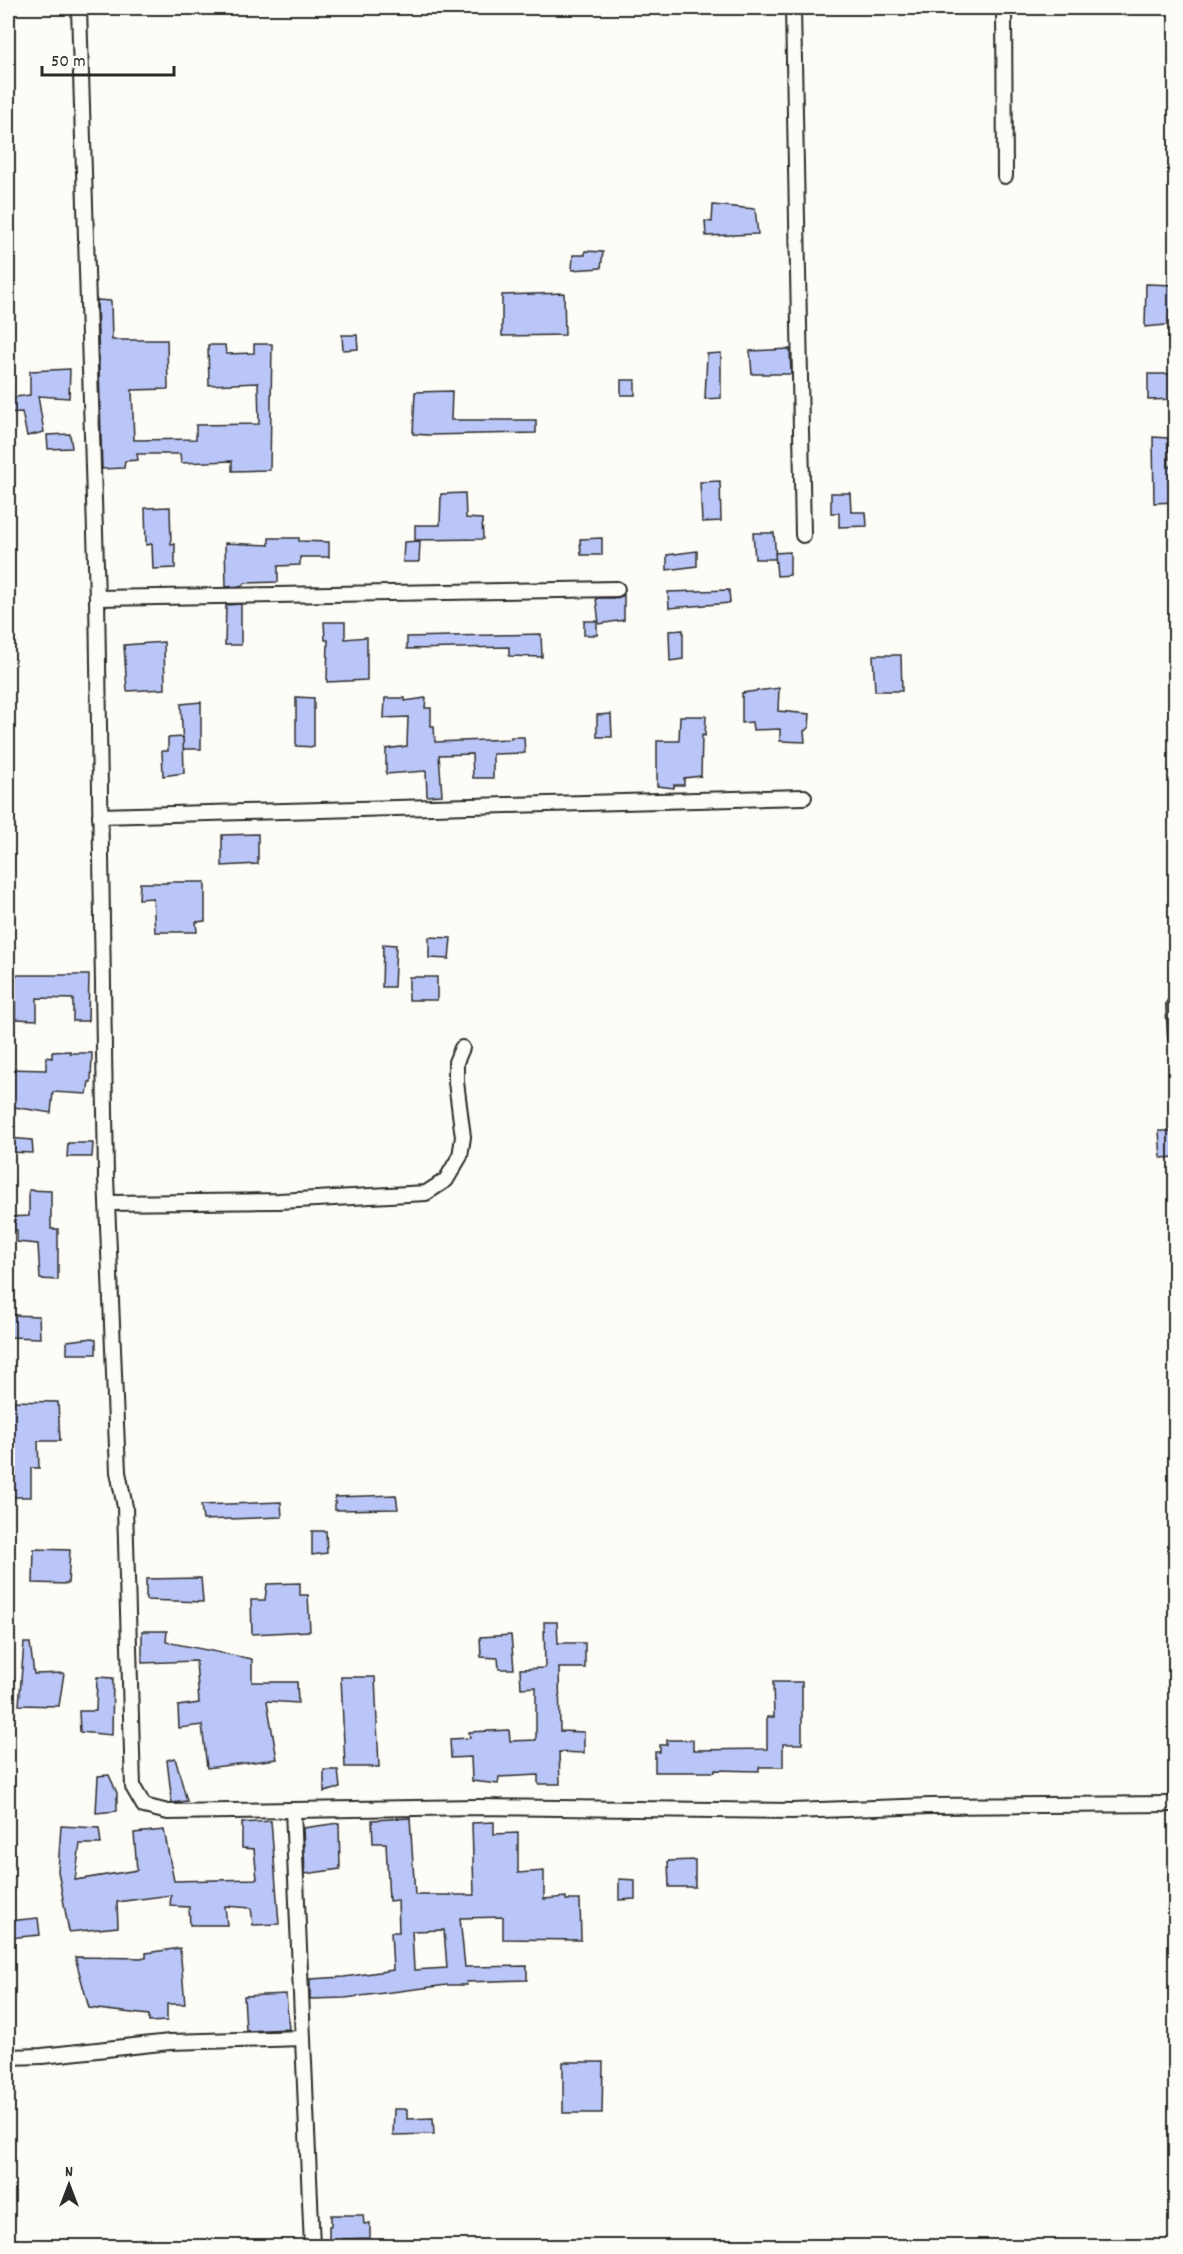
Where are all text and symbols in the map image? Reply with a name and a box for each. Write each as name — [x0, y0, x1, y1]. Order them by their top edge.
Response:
scale bar — [42, 39, 174, 77]
text: 50 m — [51, 50, 86, 75]
north arrow — [39, 2155, 99, 2215]
text: N — [65, 2161, 73, 2184]

